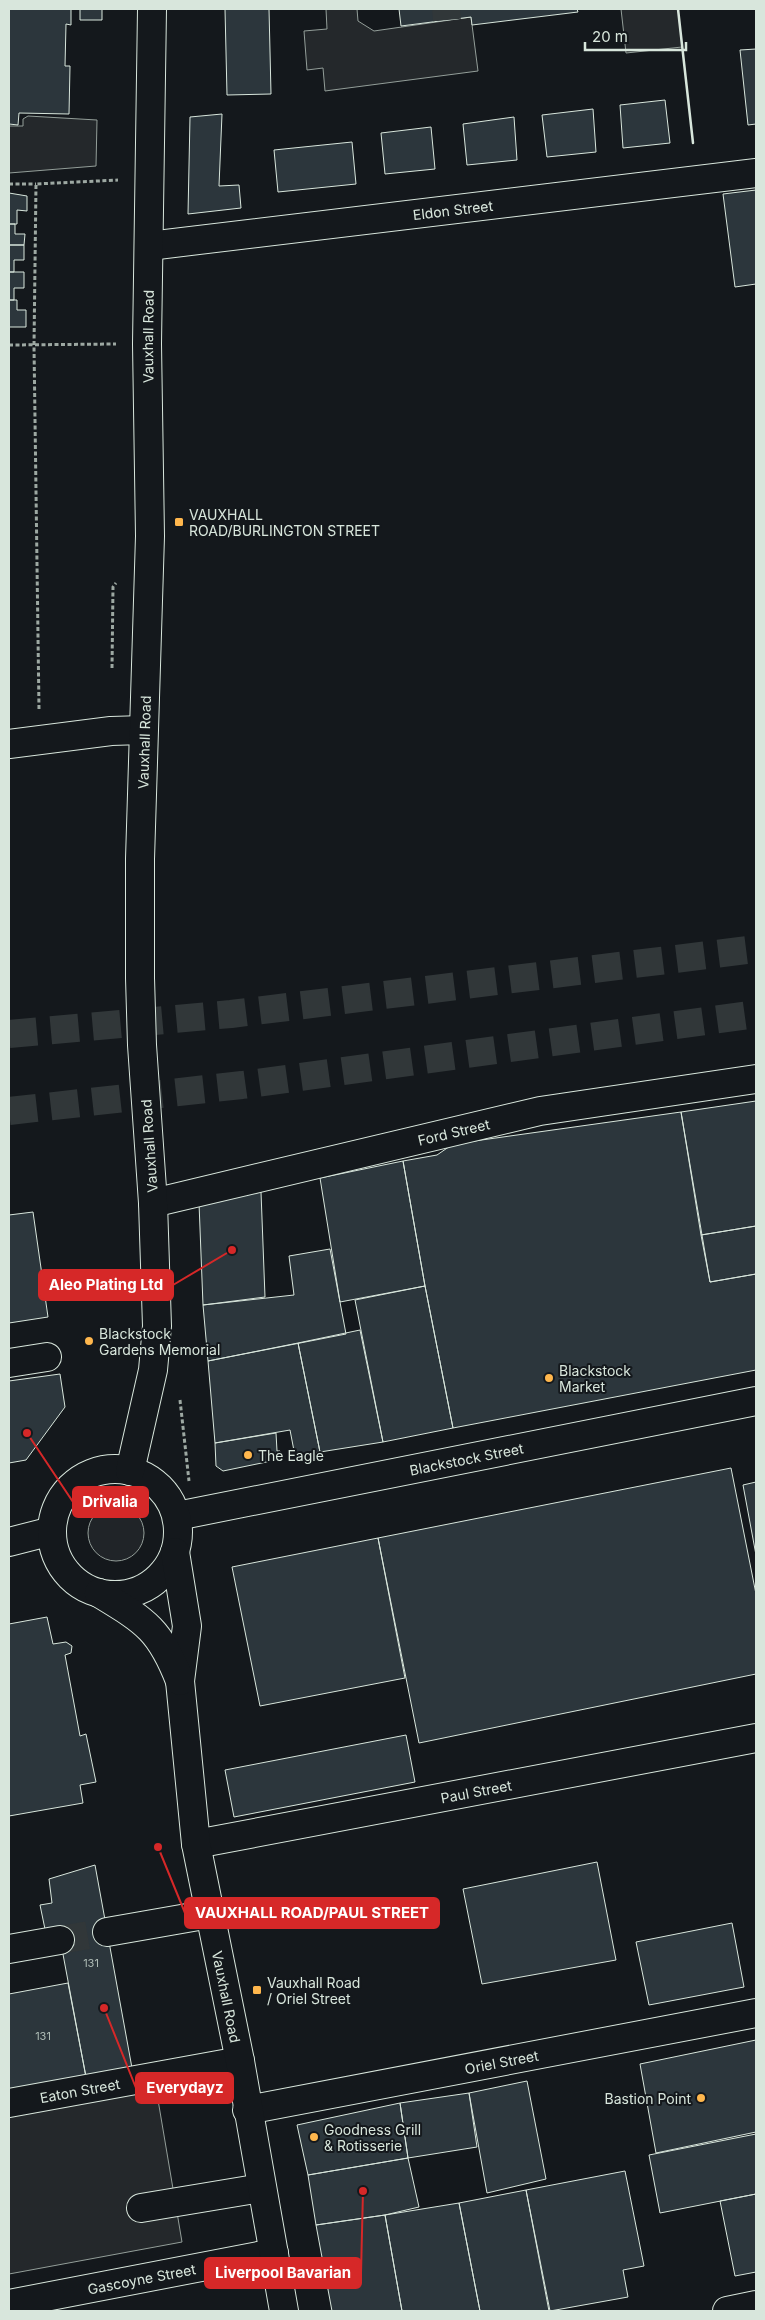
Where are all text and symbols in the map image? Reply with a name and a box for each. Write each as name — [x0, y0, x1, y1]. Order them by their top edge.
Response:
scale bar — [585, 20, 686, 52]
text: 20 m — [592, 27, 628, 46]
street label: Eldon Street — [412, 196, 494, 223]
street label: Vauxhall Road — [138, 290, 156, 383]
place label: VAUXHALL ROAD/BURLINGTON STREET — [189, 506, 380, 539]
marker: VAUXHALL ROAD/BURLINGTON STREET — [173, 516, 185, 528]
street label: Vauxhall Road — [134, 695, 154, 789]
street label: Vauxhall Road — [137, 1099, 161, 1193]
street label: Ford Street — [416, 1115, 492, 1148]
callout: Aleo Plating Ltd — [39, 1270, 173, 1300]
text: Aleo Plating Ltd — [49, 1275, 163, 1294]
place label: Blackstock Gardens Memorial — [99, 1325, 220, 1358]
marker: Blackstock Gardens Memorial — [83, 1335, 95, 1347]
place label: Blackstock Market — [559, 1362, 631, 1395]
marker: Blackstock Market — [543, 1372, 555, 1384]
street label: Blackstock Street — [408, 1439, 525, 1478]
place label: The Eagle — [258, 1447, 324, 1464]
marker: The Eagle — [242, 1449, 254, 1461]
callout: Drivalia — [73, 1487, 148, 1517]
text: Drivalia — [82, 1492, 138, 1511]
street label: Paul Street — [439, 1776, 513, 1806]
callout: VAUXHALL ROAD/PAUL STREET — [185, 1898, 439, 1928]
text: VAUXHALL ROAD/PAUL STREET — [195, 1903, 429, 1922]
street label: Vauxhall Road — [209, 1949, 245, 2044]
house number: 131 — [83, 1956, 99, 1970]
place label: Vauxhall Road / Oriel Street — [267, 1974, 360, 2007]
marker: Vauxhall Road / Oriel Street — [251, 1984, 263, 1996]
house number: 131 — [35, 2029, 51, 2043]
street label: Oriel Street — [463, 2046, 540, 2077]
callout: Everydayz — [136, 2073, 233, 2103]
street label: Eaton Street — [39, 2074, 122, 2106]
text: Everydayz — [146, 2078, 224, 2097]
place label: Bastion Point — [605, 2090, 691, 2107]
marker: Bastion Point — [695, 2092, 707, 2104]
place label: Goodness Grill & Rotisserie — [324, 2121, 421, 2154]
marker: Goodness Grill & Rotisserie — [308, 2131, 320, 2143]
callout: Liverpool Bavarian — [205, 2258, 361, 2288]
street label: Gascoyne Street — [86, 2260, 197, 2297]
text: Liverpool Bavarian — [215, 2263, 351, 2282]

